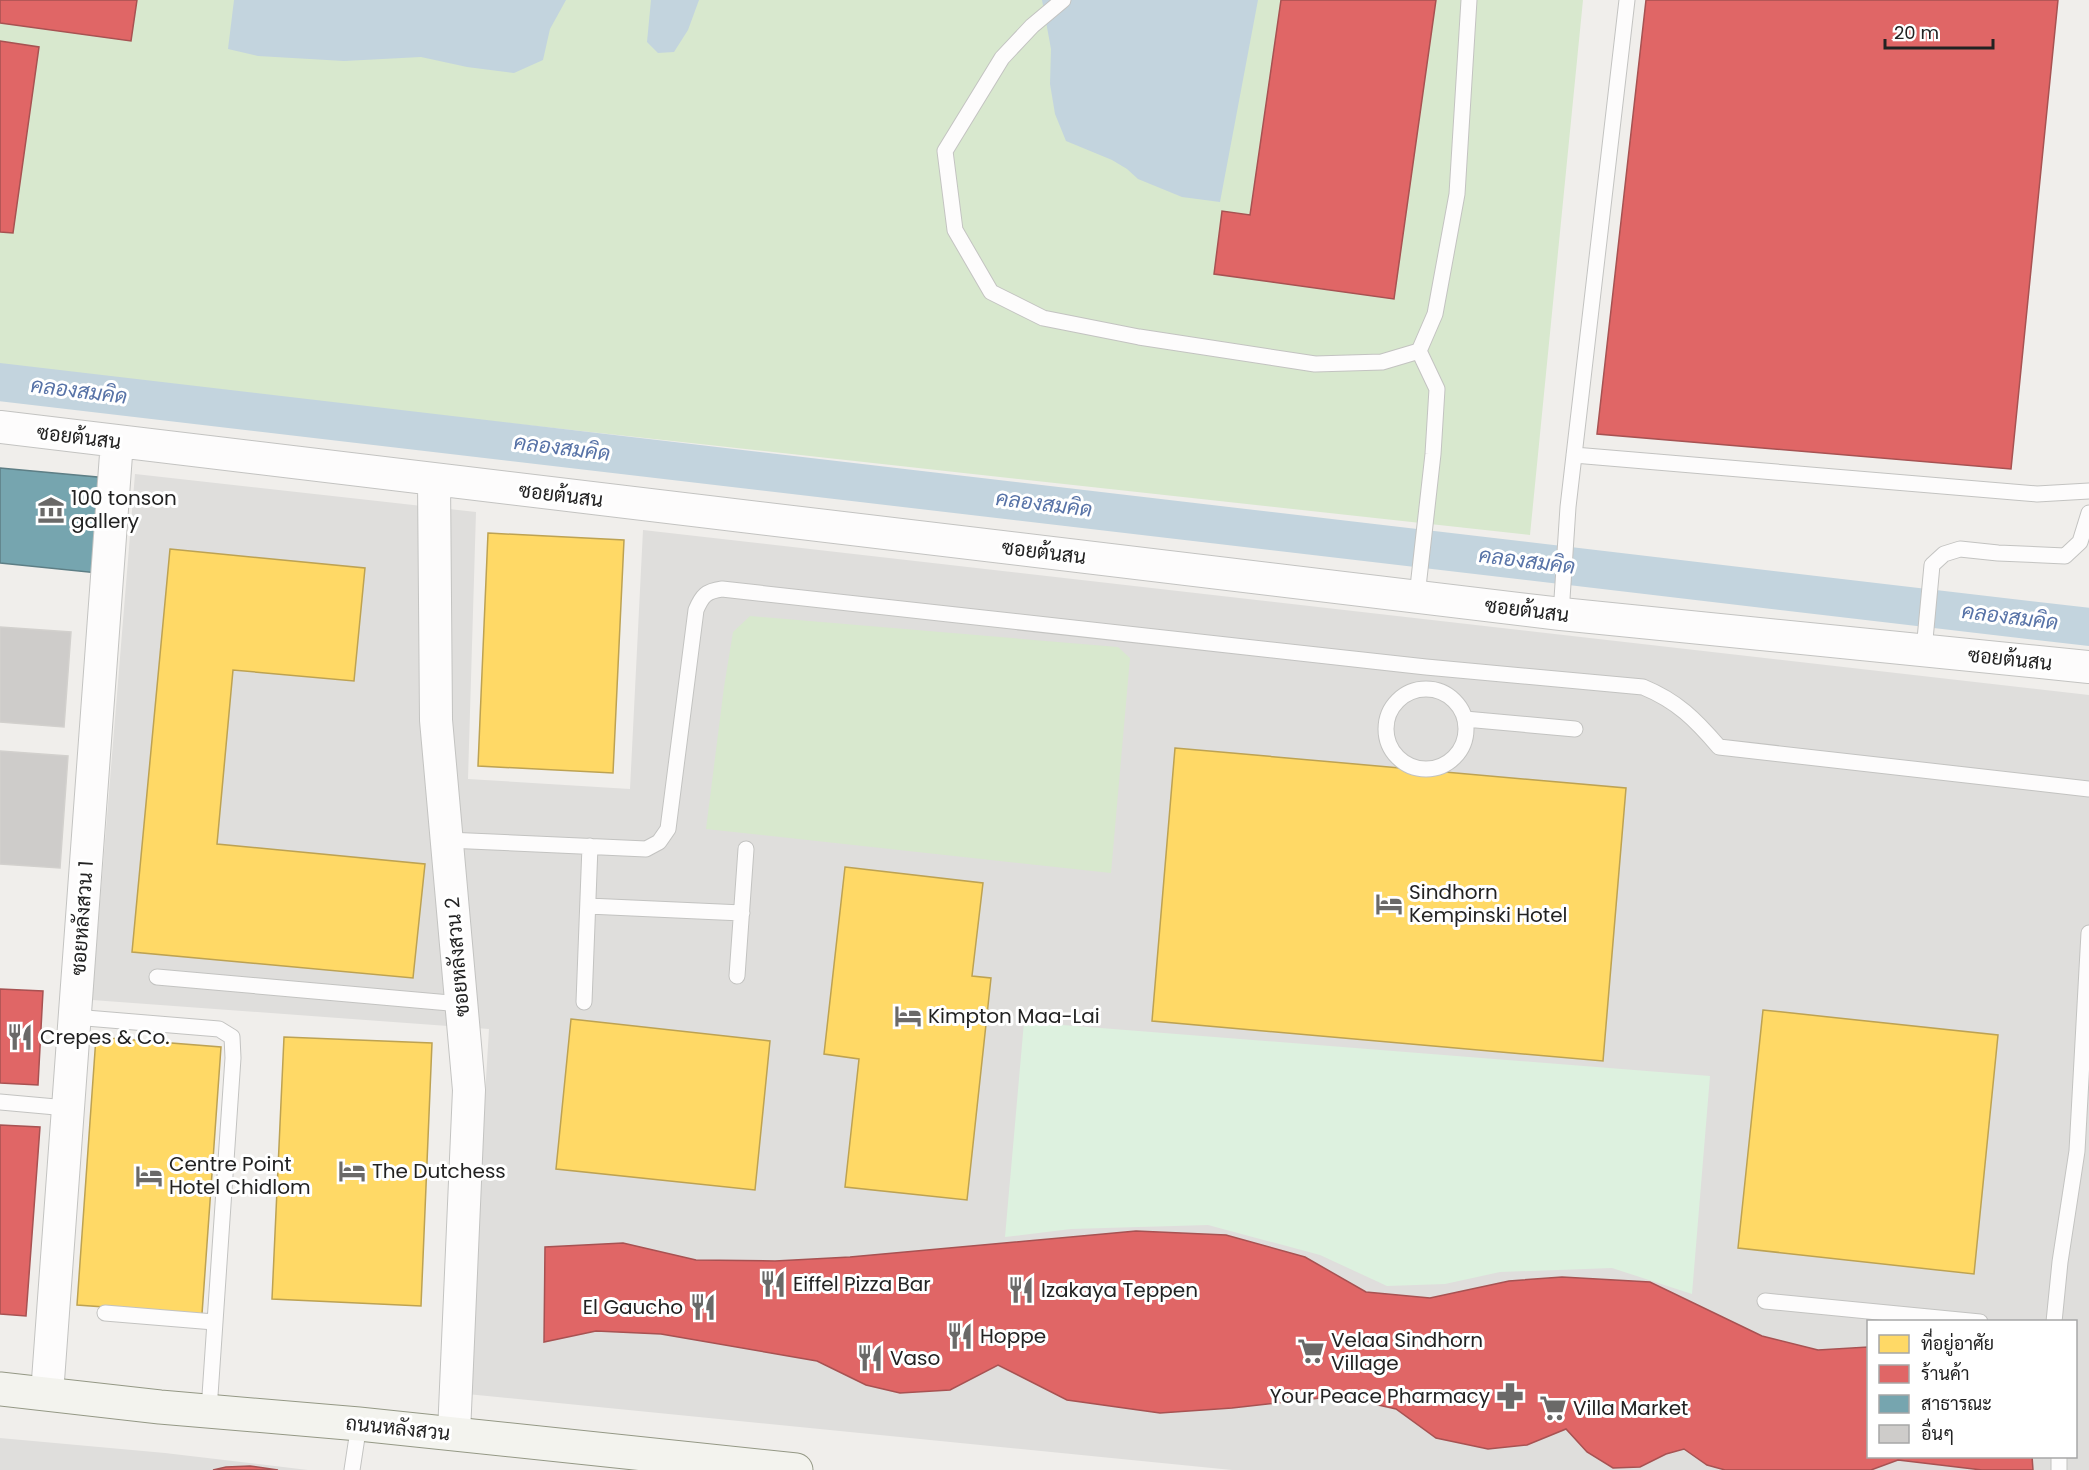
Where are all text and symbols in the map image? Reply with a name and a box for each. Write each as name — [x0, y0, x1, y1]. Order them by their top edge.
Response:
scale bar — [1885, 12, 1993, 50]
text: 20 m — [1894, 20, 1939, 45]
water label: คลองสมคิด — [29, 370, 129, 411]
street label: ซอยต้นสน — [35, 418, 123, 456]
water label: คลองสมคิด — [512, 427, 612, 468]
street label: ซอยต้นสน — [517, 476, 605, 514]
water label: คลองสมคิด — [994, 483, 1094, 524]
place label: 100 tonson gallery — [71, 484, 177, 535]
museum icon: 100 tonson gallery — [36, 495, 66, 525]
street label: ซอยต้นสน — [1000, 533, 1088, 571]
water label: คลองสมคิด — [1477, 540, 1577, 581]
street label: ซอยต้นสน — [1483, 591, 1571, 629]
water label: คลองสมคิด — [1960, 596, 2060, 637]
street label: ซอยต้นสน — [1966, 641, 2054, 677]
street label: ซอยหลังสวน 1 — [64, 860, 100, 976]
place label: Sindhorn Kempinski Hotel — [1409, 878, 1567, 929]
hotel icon: Sindhorn Kempinski Hotel — [1374, 889, 1404, 919]
street label: ซอยหลังสวน 2 — [438, 896, 476, 1018]
hotel icon: Kimpton Maa-Lai — [893, 1001, 923, 1031]
place label: Kimpton Maa-Lai — [928, 1002, 1100, 1030]
restaurant icon: Crepes & Co. — [5, 1022, 35, 1052]
place label: Crepes & Co. — [40, 1023, 170, 1051]
place label: Centre Point Hotel Chidlom — [169, 1150, 311, 1201]
hotel icon: The Dutchess — [337, 1156, 367, 1186]
place label: The Dutchess — [372, 1157, 506, 1185]
hotel icon: Centre Point Hotel Chidlom — [134, 1161, 164, 1191]
restaurant icon: Eiffel Pizza Bar — [758, 1269, 788, 1299]
place label: Eiffel Pizza Bar — [793, 1270, 931, 1298]
restaurant icon: Izakaya Teppen — [1006, 1275, 1036, 1305]
place label: Izakaya Teppen — [1041, 1276, 1198, 1304]
restaurant icon: El Gaucho — [688, 1292, 718, 1322]
place label: El Gaucho — [583, 1293, 683, 1321]
legend — [1867, 1320, 2077, 1458]
restaurant icon: Hoppe — [945, 1321, 975, 1351]
place label: Hoppe — [980, 1322, 1046, 1350]
place label: Velaa Sindhorn Village — [1331, 1326, 1483, 1377]
text: ที่อยู่อาศัย — [1921, 1328, 1994, 1357]
supermarket icon: Velaa Sindhorn Village — [1296, 1336, 1326, 1366]
restaurant icon: Vaso — [855, 1343, 885, 1373]
place label: Vaso — [890, 1344, 940, 1372]
text: ร้านค้า — [1921, 1361, 1970, 1386]
pharmacy icon: Your Peace Pharmacy — [1495, 1381, 1525, 1411]
place label: Your Peace Pharmacy — [1270, 1382, 1490, 1410]
text: สาธารณะ — [1921, 1391, 1992, 1416]
supermarket icon: Villa Market — [1538, 1393, 1568, 1423]
place label: Villa Market — [1573, 1394, 1688, 1422]
street label: ถนนหลังสวน — [344, 1409, 452, 1447]
text: อื่นๆ — [1921, 1418, 1954, 1446]

